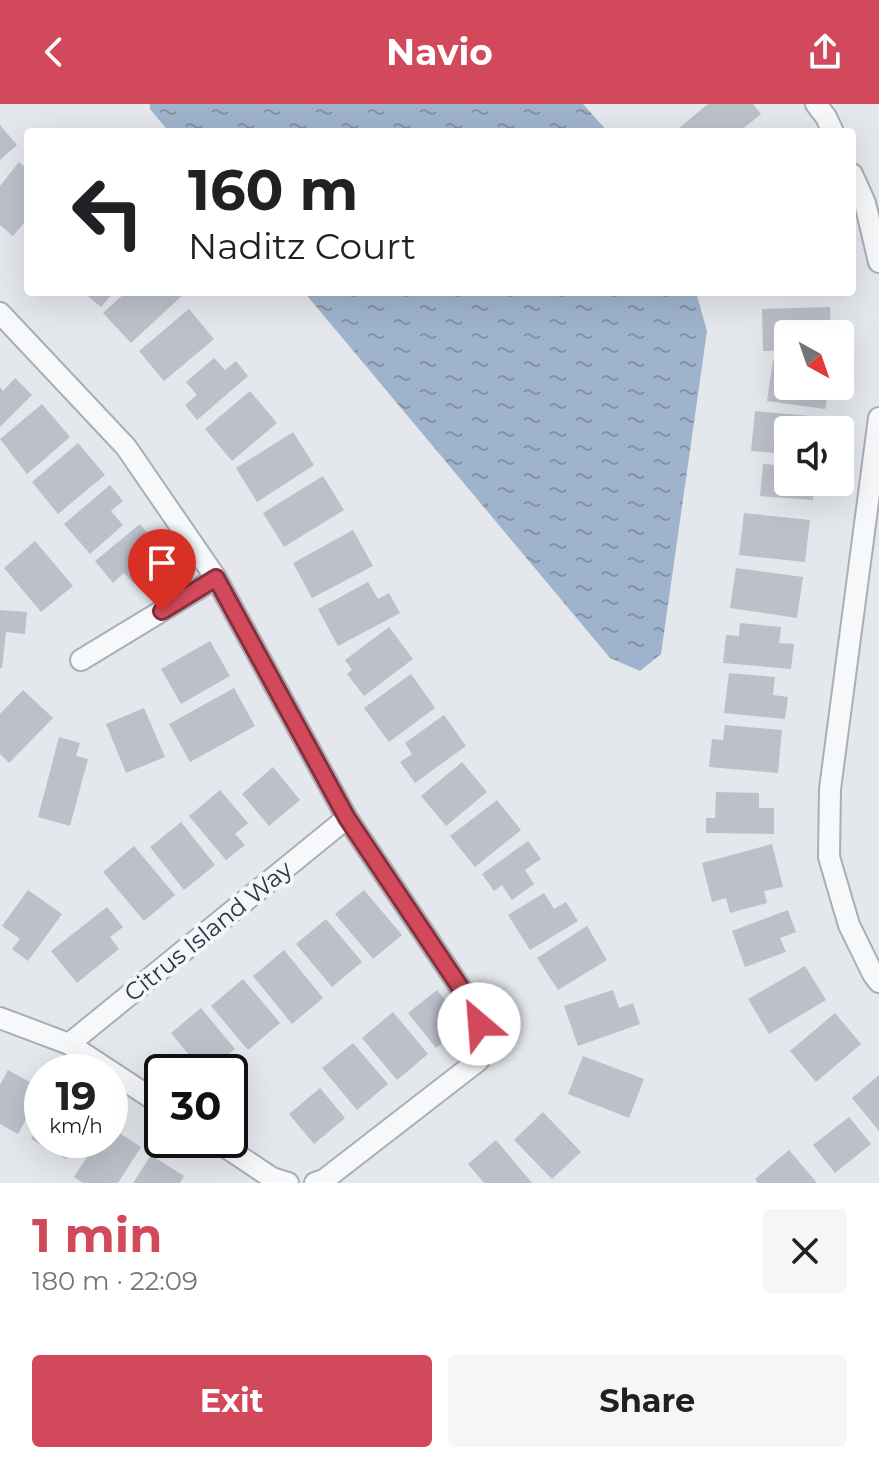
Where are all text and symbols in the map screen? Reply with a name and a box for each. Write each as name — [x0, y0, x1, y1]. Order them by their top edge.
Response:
icon: back — [32, 30, 76, 74]
text: Navio — [386, 30, 493, 74]
icon: share — [803, 30, 847, 74]
text: 160 m — [188, 156, 358, 224]
icon: left — [56, 160, 160, 264]
text: Naditz Court — [188, 224, 416, 268]
north arrow — [774, 320, 854, 400]
map controls — [774, 320, 854, 496]
button: sound — [774, 416, 854, 496]
pin — [128, 529, 196, 611]
icon: arrive — [140, 541, 184, 585]
street label: Citrus Island Way — [118, 855, 298, 1007]
position arrow — [437, 982, 521, 1066]
speed limit sign: 30 — [144, 1054, 248, 1158]
text: 19 — [55, 1071, 97, 1120]
text: km/h — [49, 1114, 103, 1138]
text: 1 min — [32, 1206, 162, 1264]
button: close — [763, 1209, 847, 1293]
text: 180 m · 22:09 — [32, 1265, 198, 1297]
button: Exit — [32, 1355, 432, 1447]
button: Share — [448, 1355, 847, 1447]

